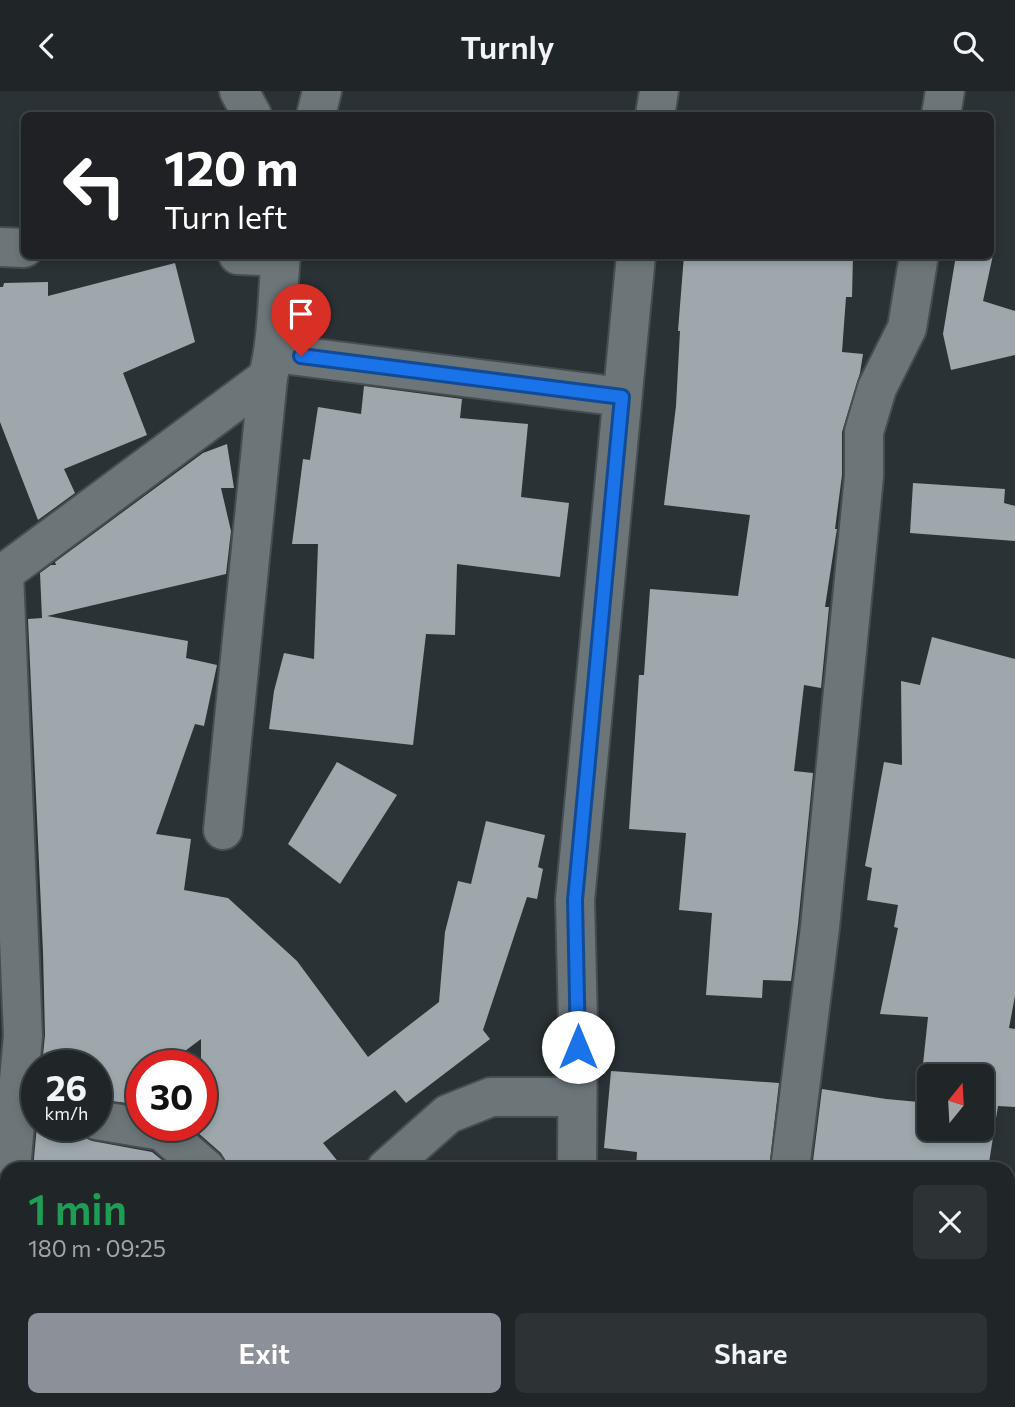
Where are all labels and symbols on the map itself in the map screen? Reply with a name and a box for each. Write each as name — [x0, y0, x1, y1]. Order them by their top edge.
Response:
pin — [271, 284, 331, 356]
position arrow — [541, 1010, 615, 1084]
speed limit sign: 30 — [126, 1050, 217, 1141]
north arrow — [917, 1064, 994, 1141]

